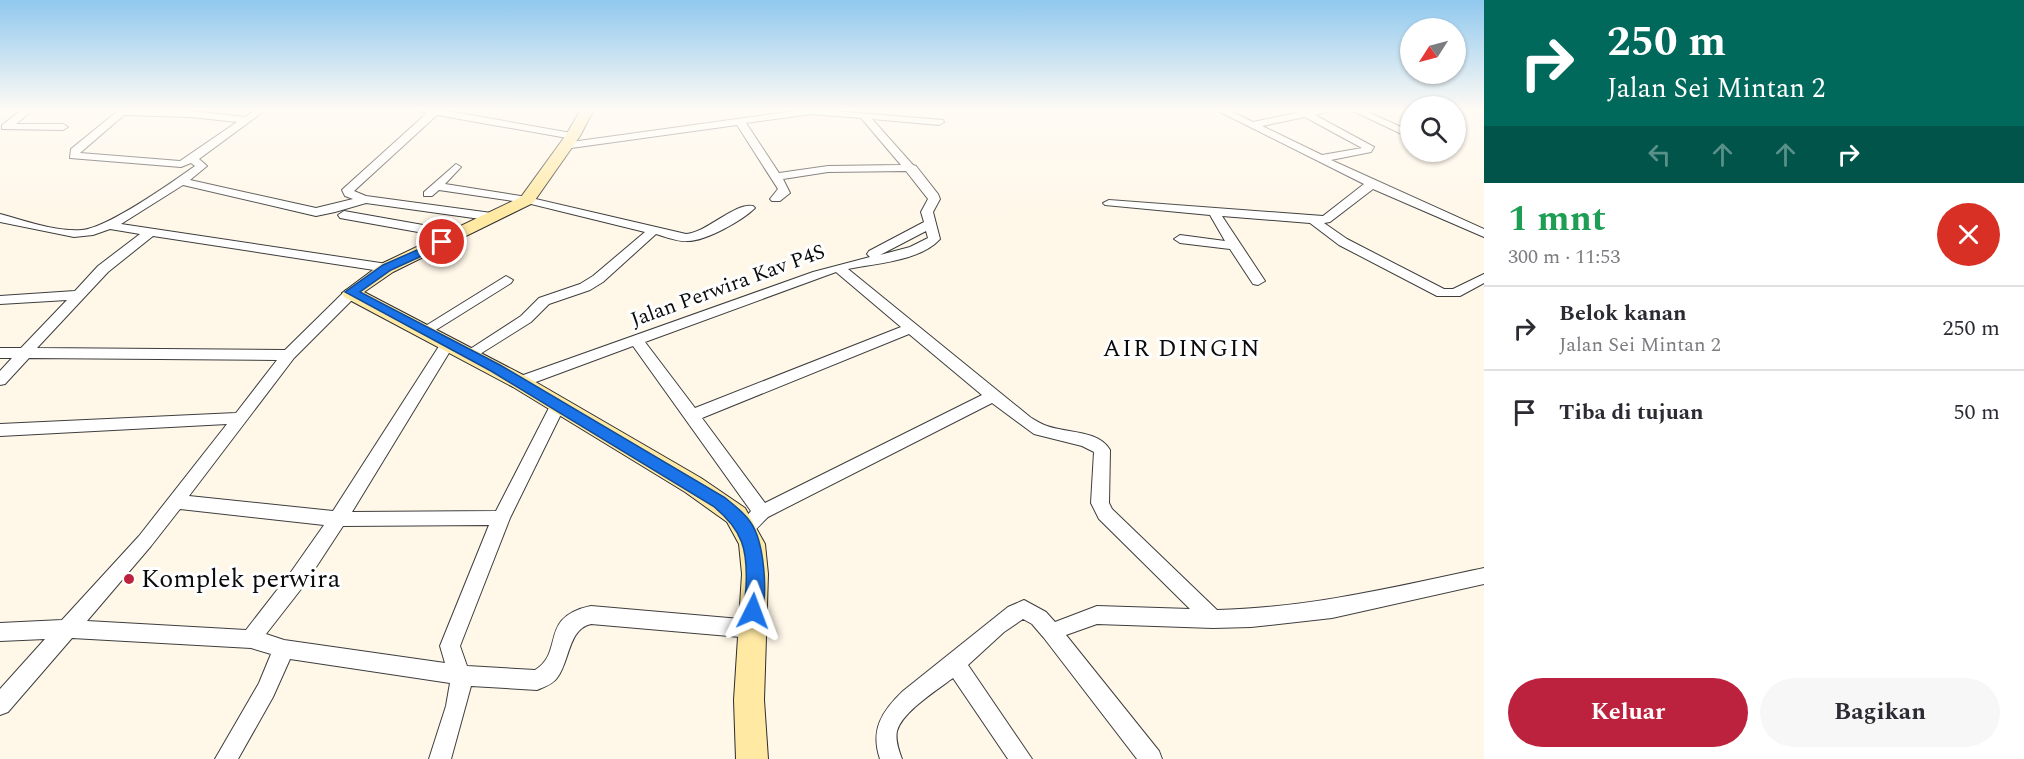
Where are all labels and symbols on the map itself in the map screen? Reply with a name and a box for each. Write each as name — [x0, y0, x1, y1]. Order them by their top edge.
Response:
north arrow — [1400, 18, 1466, 84]
pin — [416, 216, 467, 267]
street label: Jalan Perwira Kav P4S — [626, 236, 830, 336]
district label: AIR DINGIN — [1103, 331, 1261, 367]
place label: Komplek perwira — [141, 559, 341, 599]
marker: Komplek perwira — [122, 572, 136, 586]
position arrow — [721, 579, 785, 643]

